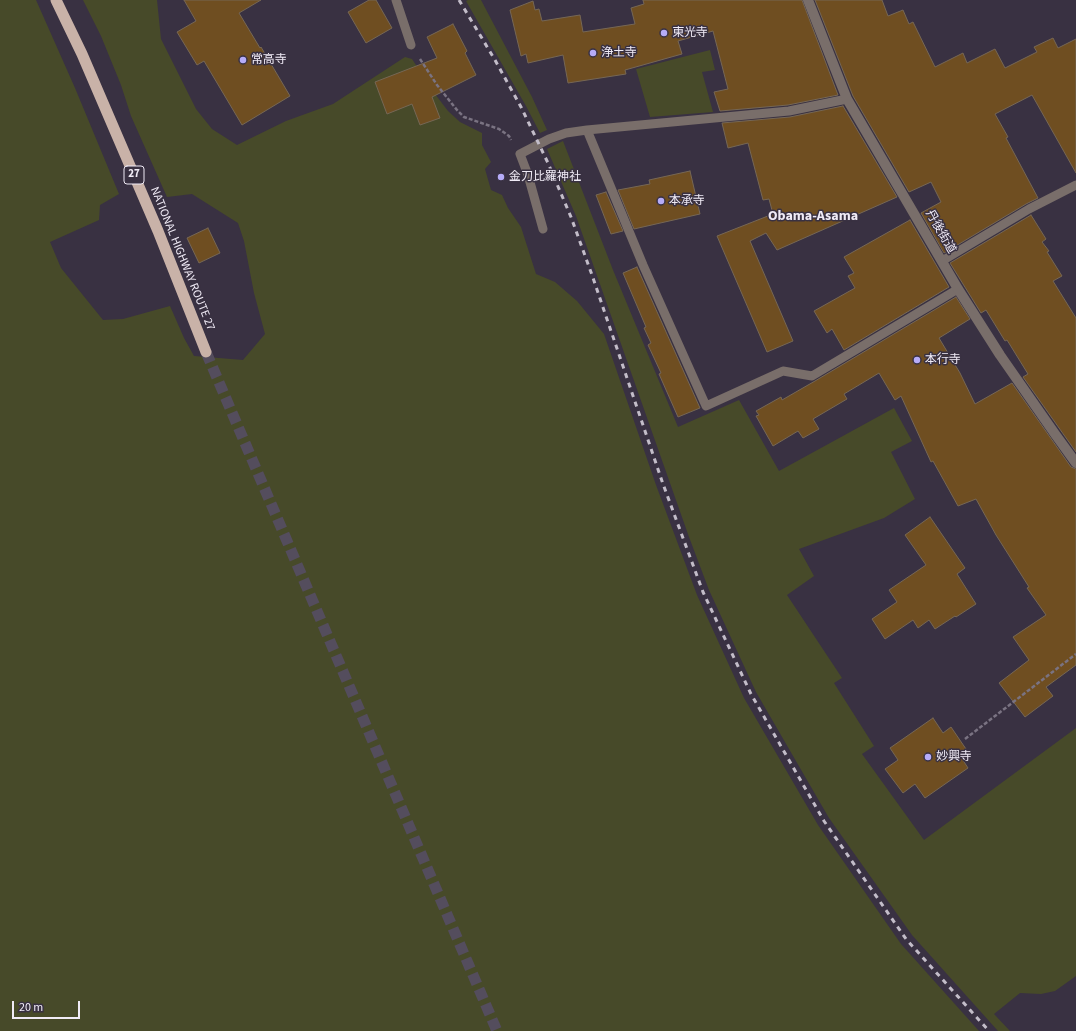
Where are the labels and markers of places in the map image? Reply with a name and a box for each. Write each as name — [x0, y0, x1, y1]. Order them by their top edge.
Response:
place label: 東光寺 — [672, 26, 708, 40]
marker: 東光寺 — [659, 28, 669, 38]
place label: 浄土寺 — [601, 46, 637, 60]
marker: 浄土寺 — [588, 48, 598, 58]
place label: 常高寺 — [251, 53, 287, 67]
marker: 常高寺 — [238, 55, 248, 65]
place label: 金刀比羅神社 — [509, 170, 581, 184]
marker: 金刀比羅神社 — [496, 172, 506, 182]
place label: 本承寺 — [669, 194, 705, 208]
marker: 本承寺 — [656, 196, 666, 206]
place label: 本行寺 — [925, 353, 961, 367]
marker: 本行寺 — [912, 355, 922, 365]
place label: 妙興寺 — [936, 750, 972, 764]
marker: 妙興寺 — [923, 752, 933, 762]

